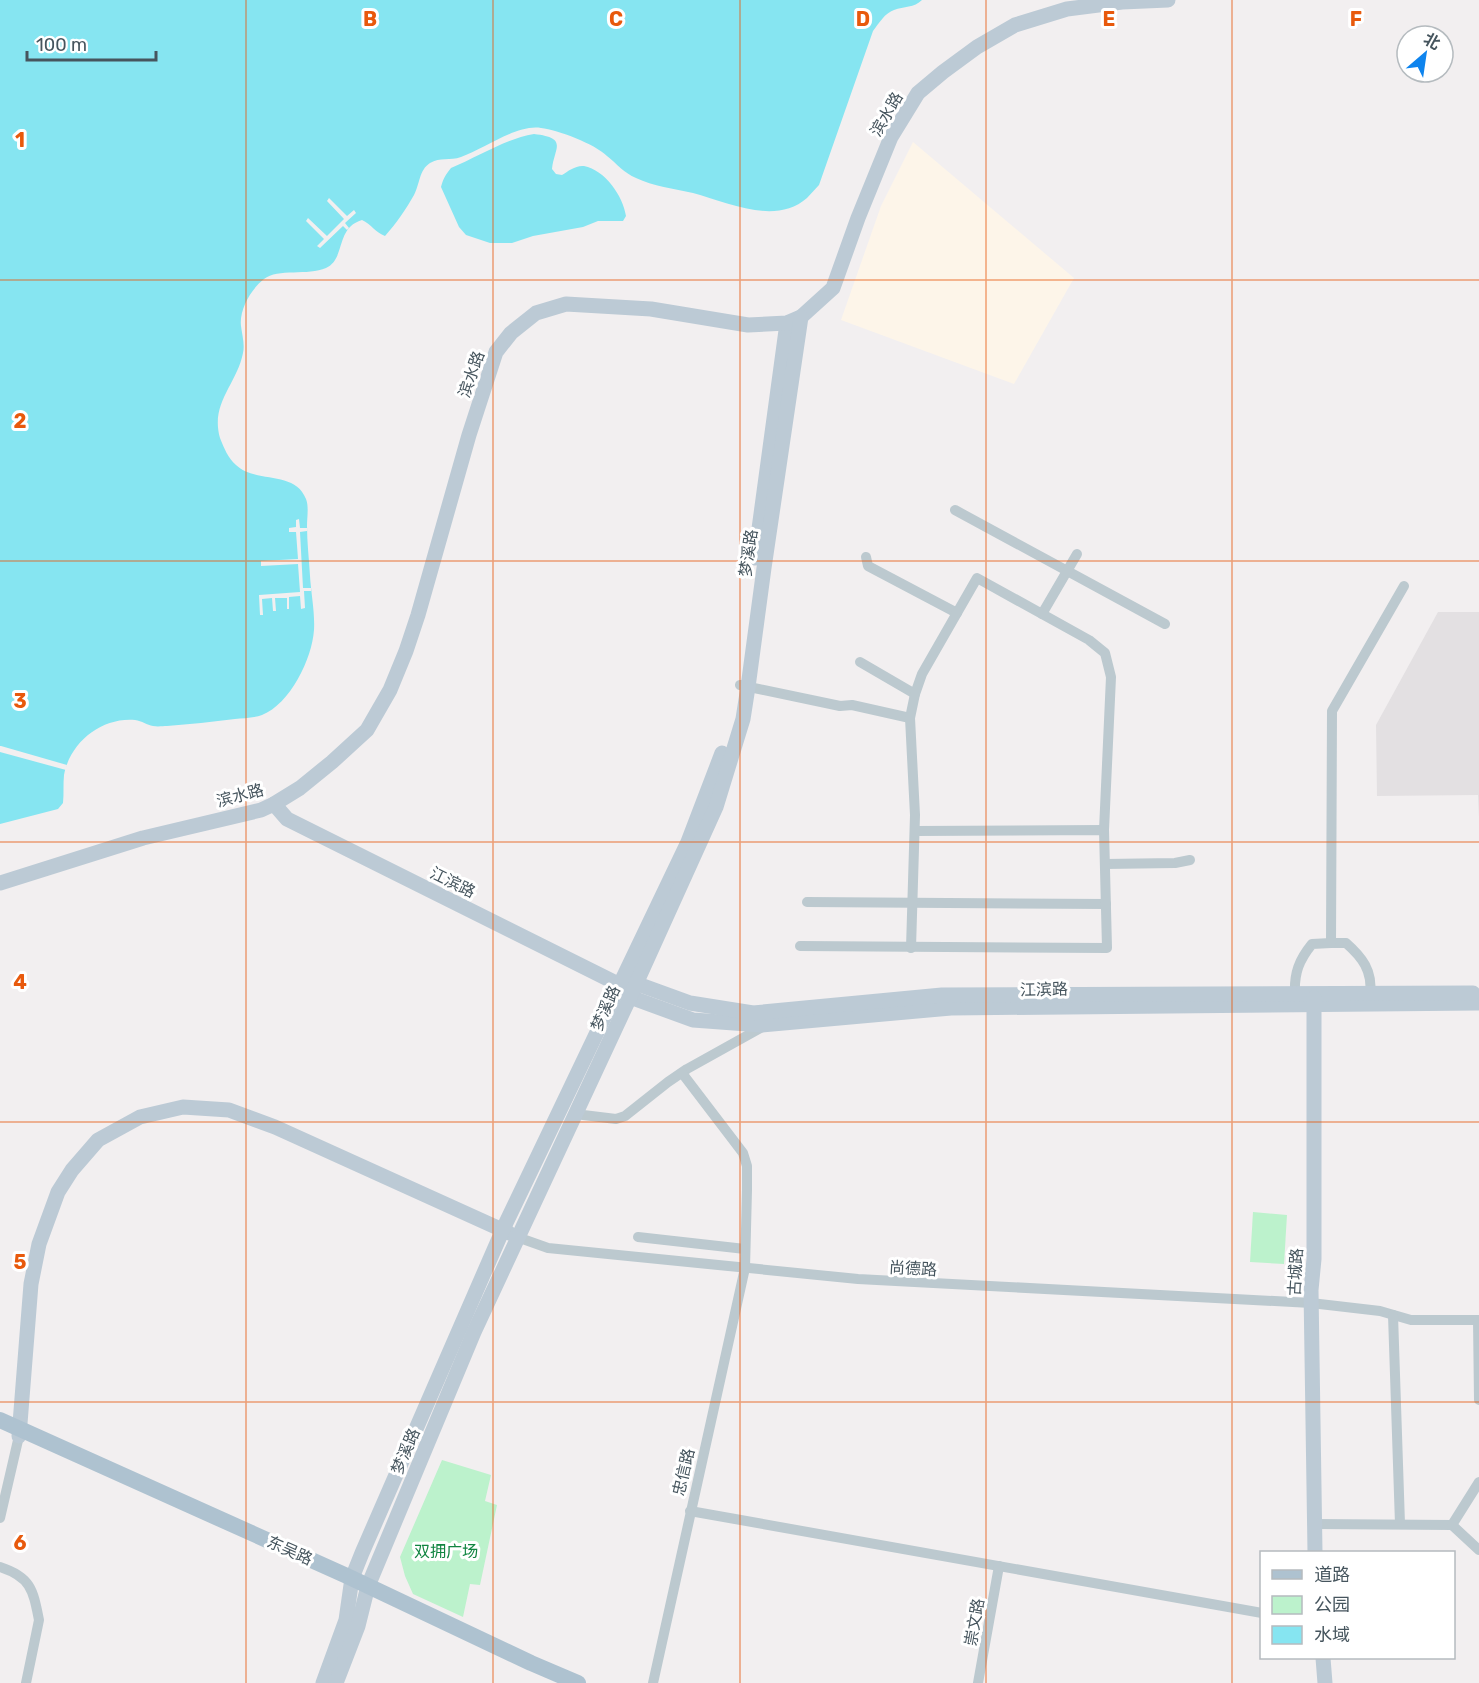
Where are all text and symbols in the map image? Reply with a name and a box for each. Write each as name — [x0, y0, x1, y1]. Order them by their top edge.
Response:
text: B — [363, 7, 377, 31]
text: C — [609, 7, 623, 31]
text: D — [856, 7, 870, 31]
text: E — [1103, 7, 1115, 31]
text: F — [1350, 7, 1362, 31]
scale bar — [27, 24, 156, 62]
north arrow — [1395, 24, 1455, 84]
text: 北 — [1420, 29, 1444, 54]
text: 100 m — [36, 34, 87, 56]
street label: 滨水路 — [866, 89, 907, 140]
text: 1 — [15, 128, 25, 152]
street label: 滨水路 — [455, 348, 488, 400]
text: 2 — [14, 409, 27, 433]
street label: 梦溪路 — [736, 528, 761, 578]
text: 3 — [13, 689, 27, 713]
street label: 滨水路 — [214, 780, 266, 811]
street label: 江滨路 — [427, 863, 479, 902]
text: 4 — [13, 970, 27, 994]
street label: 江滨路 — [1020, 980, 1068, 999]
street label: 梦溪路 — [587, 982, 624, 1034]
street label: 古城路 — [1285, 1248, 1306, 1296]
text: 5 — [14, 1250, 27, 1274]
street label: 尚德路 — [889, 1258, 937, 1279]
street label: 梦溪路 — [387, 1425, 424, 1477]
street label: 忠信路 — [669, 1447, 698, 1498]
text: 6 — [13, 1531, 27, 1555]
street label: 东吴路 — [264, 1532, 316, 1569]
park label: 双拥广场 — [414, 1542, 478, 1561]
legend — [1260, 1551, 1455, 1659]
text: 道路 — [1314, 1564, 1350, 1586]
text: 公园 — [1314, 1594, 1350, 1616]
street label: 崇文路 — [961, 1597, 988, 1647]
text: 水域 — [1314, 1624, 1350, 1646]

